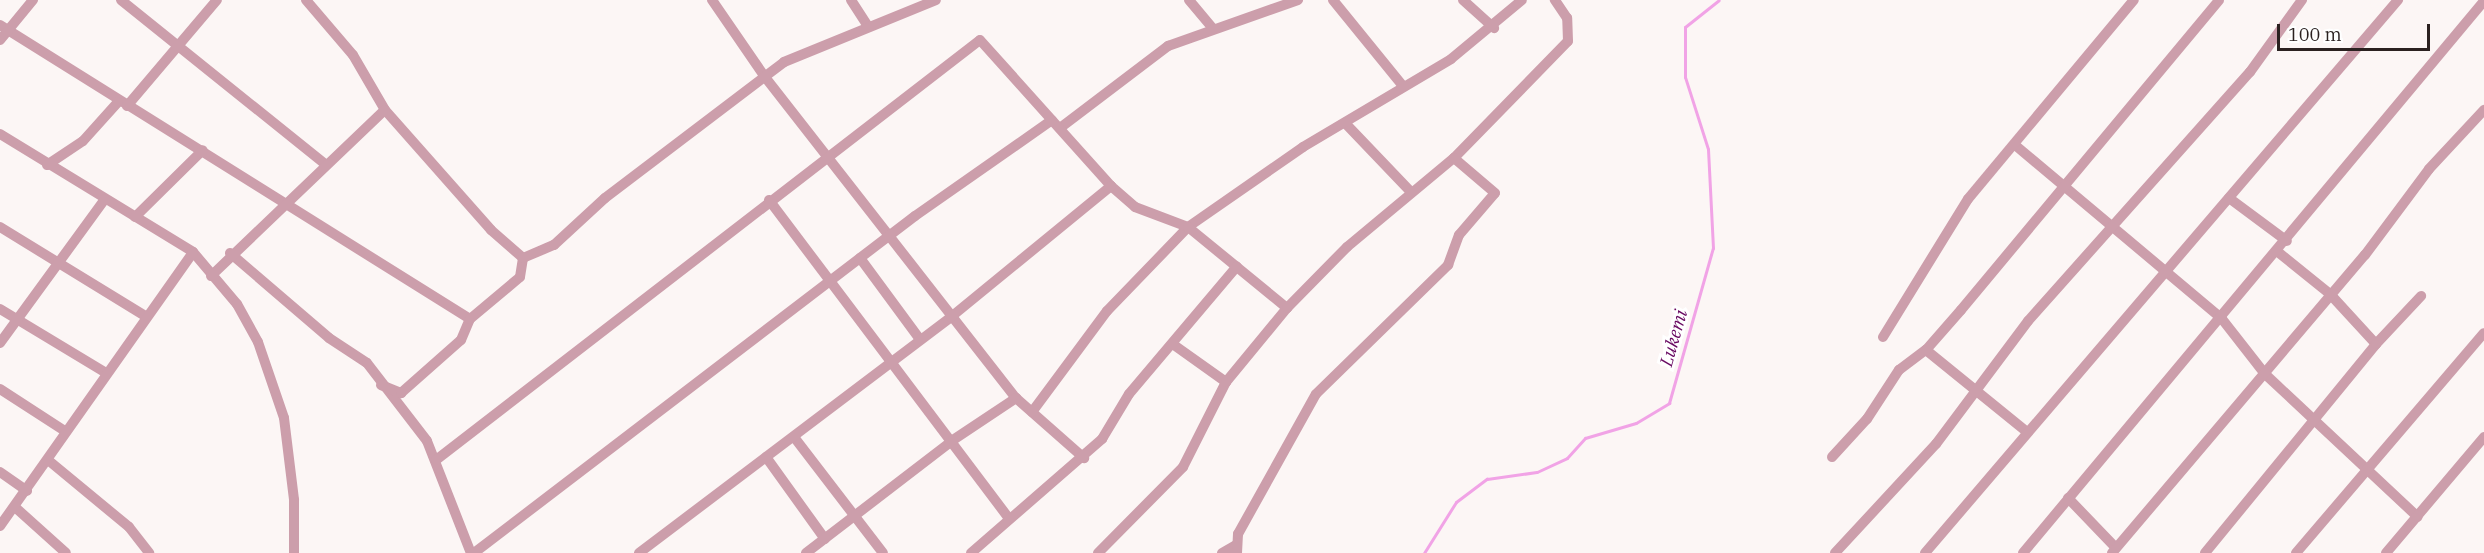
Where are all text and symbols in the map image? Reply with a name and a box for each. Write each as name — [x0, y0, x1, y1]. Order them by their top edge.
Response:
scale bar — [2280, 12, 2433, 50]
text: 100 m — [2288, 23, 2342, 46]
water label: Lukemi — [1656, 307, 1692, 369]

